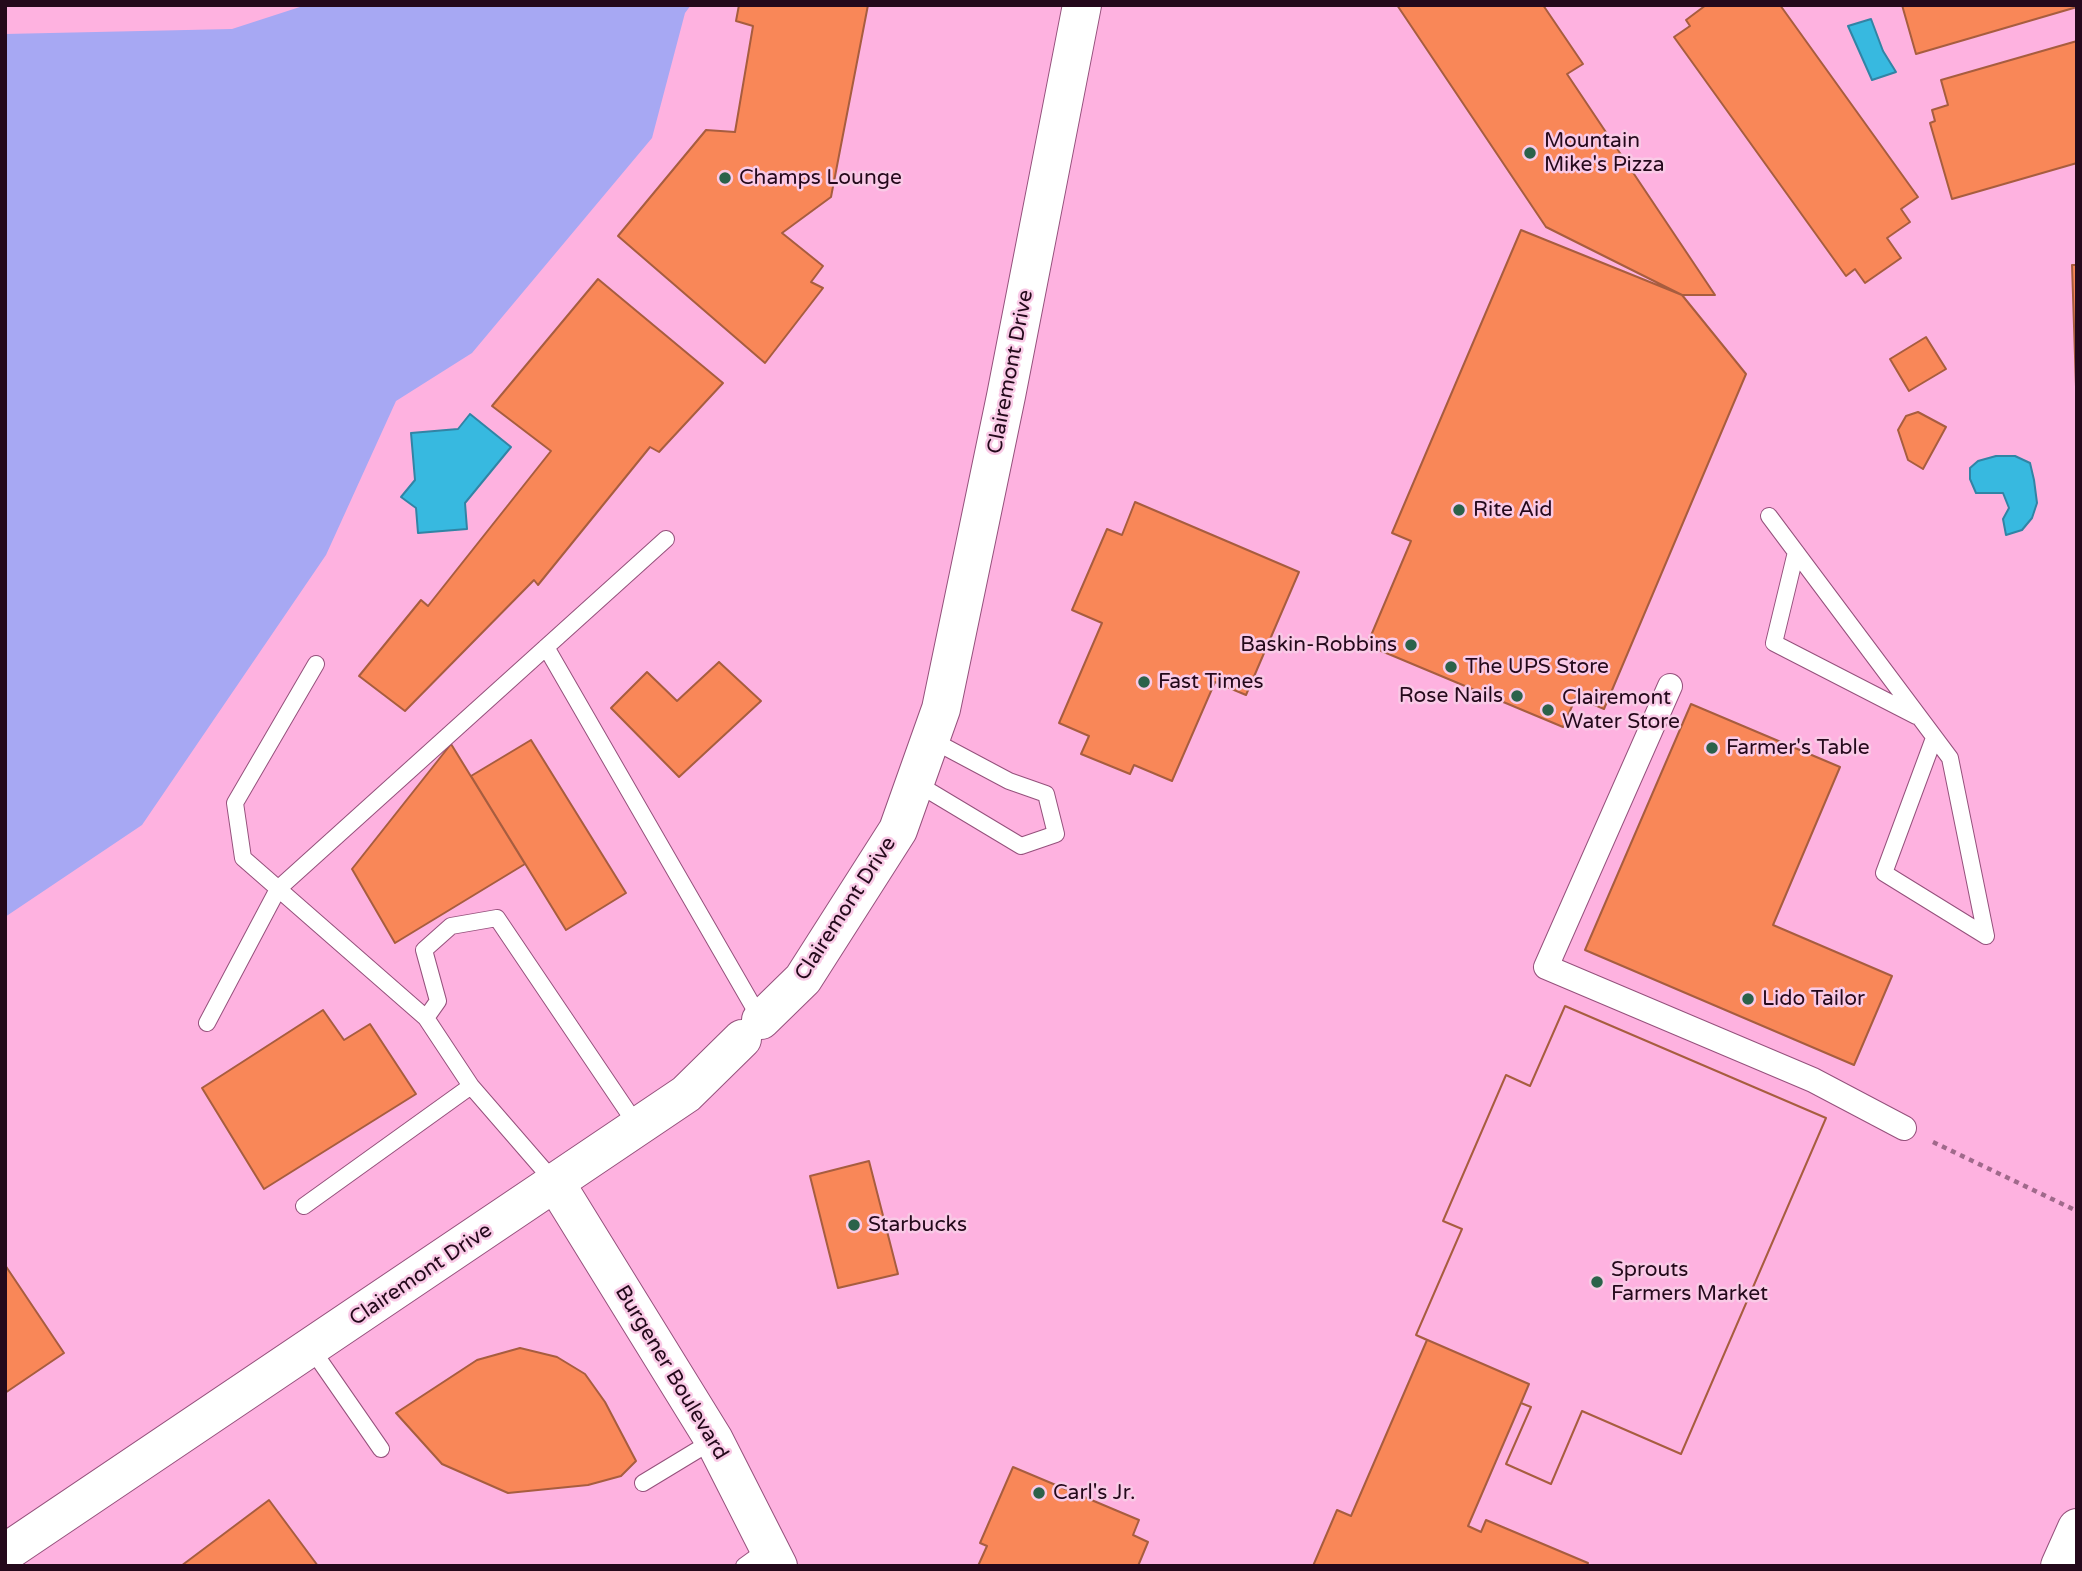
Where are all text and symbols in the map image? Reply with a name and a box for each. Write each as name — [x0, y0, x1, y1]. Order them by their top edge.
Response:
place label: Mountain Mike's Pizza — [1544, 128, 1665, 178]
marker: Mountain Mike's Pizza — [1522, 145, 1538, 161]
place label: Champs Lounge — [739, 165, 902, 191]
marker: Champs Lounge — [717, 170, 733, 186]
street label: Clairemont Drive — [983, 288, 1039, 456]
place label: Rite Aid — [1473, 497, 1552, 523]
marker: Rite Aid — [1451, 502, 1467, 518]
place label: Baskin-Robbins — [1240, 632, 1397, 658]
marker: Baskin-Robbins — [1403, 637, 1419, 653]
place label: The UPS Store — [1465, 654, 1609, 680]
marker: The UPS Store — [1443, 659, 1459, 675]
place label: Fast Times — [1158, 669, 1264, 695]
marker: Fast Times — [1136, 674, 1152, 690]
place label: Rose Nails — [1399, 683, 1503, 709]
place label: Clairemont Water Store — [1562, 685, 1680, 735]
marker: Rose Nails — [1509, 688, 1525, 704]
marker: Clairemont Water Store — [1540, 702, 1556, 718]
place label: Farmer's Table — [1726, 735, 1870, 761]
marker: Farmer's Table — [1704, 740, 1720, 756]
street label: Clairemont Drive — [790, 832, 902, 986]
place label: Lido Tailor — [1762, 986, 1865, 1012]
marker: Lido Tailor — [1740, 991, 1756, 1007]
place label: Starbucks — [868, 1212, 967, 1238]
marker: Starbucks — [846, 1217, 862, 1233]
street label: Clairemont Drive — [345, 1218, 497, 1332]
place label: Sprouts Farmers Market — [1611, 1257, 1768, 1307]
marker: Sprouts Farmers Market — [1589, 1274, 1605, 1290]
street label: Burgener Boulevard — [609, 1281, 733, 1465]
place label: Carl's Jr. — [1053, 1480, 1136, 1506]
marker: Carl's Jr. — [1031, 1485, 1047, 1501]

